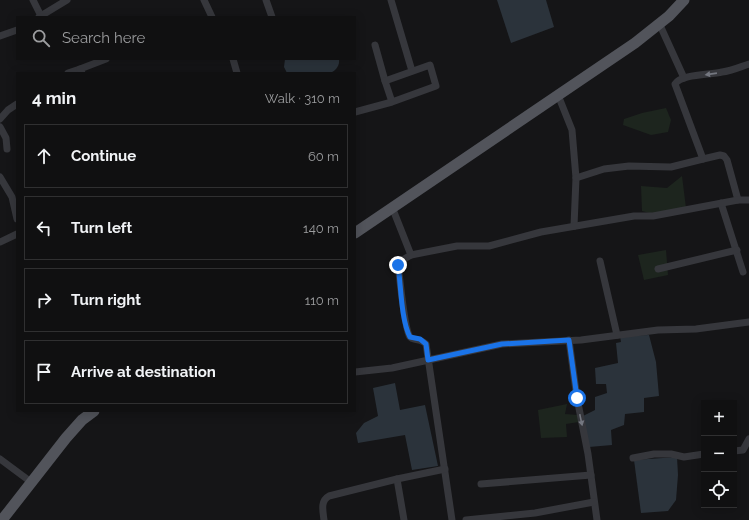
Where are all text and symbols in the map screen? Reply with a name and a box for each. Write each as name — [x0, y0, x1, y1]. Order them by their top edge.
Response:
search box — [16, 16, 356, 60]
icon: search — [30, 27, 52, 49]
text: Search here — [62, 29, 145, 47]
one-way arrow — [705, 71, 717, 77]
text: 4 min — [32, 88, 76, 108]
text: Walk · 310 m — [265, 91, 340, 106]
icon: ahead — [33, 145, 55, 167]
text: Continue — [71, 147, 136, 165]
text: 60 m — [308, 149, 339, 164]
icon: left — [33, 217, 55, 239]
text: Turn left — [71, 219, 132, 237]
text: 140 m — [303, 221, 339, 236]
route end — [389, 256, 407, 274]
icon: right — [33, 289, 55, 311]
text: Turn right — [71, 291, 141, 309]
text: 110 m — [305, 293, 339, 308]
icon: arrive — [33, 361, 55, 383]
text: Arrive at destination — [71, 363, 216, 381]
route start — [568, 389, 586, 407]
map controls — [701, 400, 737, 508]
button: + — [701, 400, 737, 436]
one-way arrow — [579, 414, 585, 426]
button: − — [701, 436, 737, 472]
button: locate — [701, 472, 737, 508]

